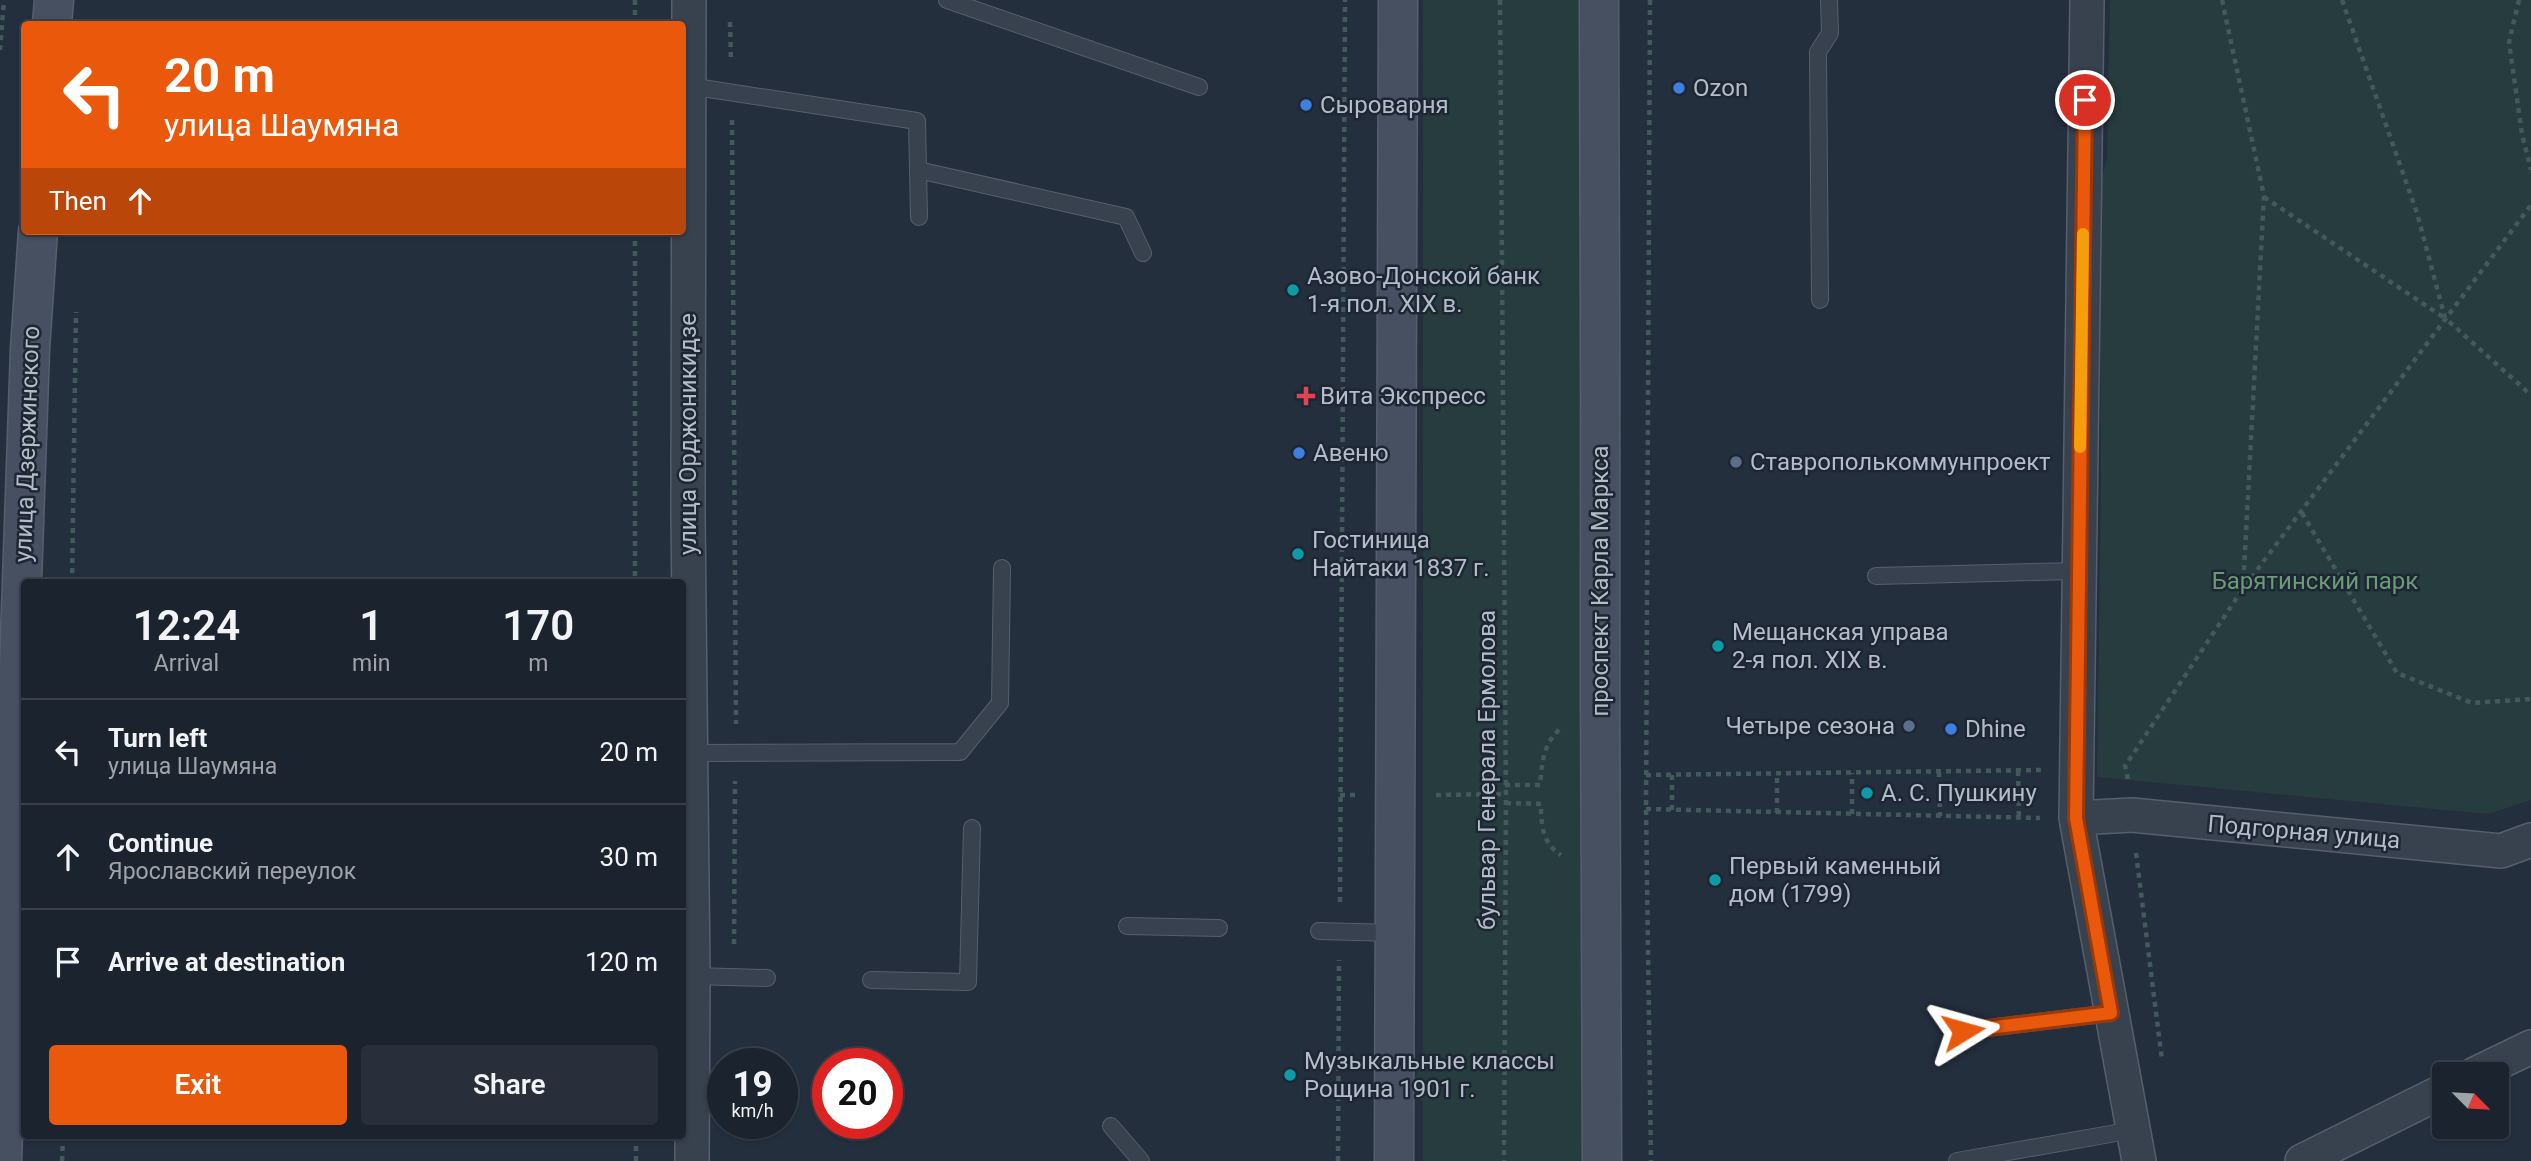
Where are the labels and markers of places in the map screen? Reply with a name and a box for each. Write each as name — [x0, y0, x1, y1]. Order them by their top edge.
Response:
pin — [2055, 70, 2115, 130]
place label: Ozon — [1693, 74, 1748, 102]
marker: Ozon — [1671, 80, 1687, 96]
place label: Сыроварня — [1320, 91, 1449, 119]
marker: Сыроварня — [1298, 97, 1314, 113]
place label: Азово-Донской банк 1-я пол. XIX в. — [1307, 262, 1540, 318]
marker: Азово-Донской банк 1-я пол. XIX в. — [1285, 282, 1301, 298]
place label: Вита Экспресс — [1320, 382, 1486, 410]
marker: Вита Экспресс — [1298, 388, 1314, 404]
place label: Авеню — [1313, 439, 1389, 467]
marker: Авеню — [1291, 445, 1307, 461]
place label: Ставрополькоммунпроект — [1750, 448, 2051, 476]
marker: Ставрополькоммунпроект — [1728, 454, 1744, 470]
place label: Гостиница Найтаки 1837 г. — [1312, 526, 1490, 582]
marker: Гостиница Найтаки 1837 г. — [1290, 546, 1306, 562]
place label: Мещанская управа 2-я пол. XIX в. — [1732, 618, 1949, 674]
marker: Мещанская управа 2-я пол. XIX в. — [1710, 638, 1726, 654]
place label: Четыре сезона — [1726, 712, 1895, 740]
place label: Dhine — [1965, 715, 2026, 743]
marker: Четыре сезона — [1901, 718, 1917, 734]
marker: Dhine — [1943, 721, 1959, 737]
place label: А. С. Пушкину — [1881, 779, 2037, 807]
marker: А. С. Пушкину — [1859, 785, 1875, 801]
place label: Первый каменный дом (1799) — [1729, 852, 1941, 908]
marker: Первый каменный дом (1799) — [1707, 872, 1723, 888]
place label: Музыкальные классы Рощина 1901 г. — [1304, 1047, 1555, 1103]
marker: Музыкальные классы Рощина 1901 г. — [1282, 1067, 1298, 1083]

